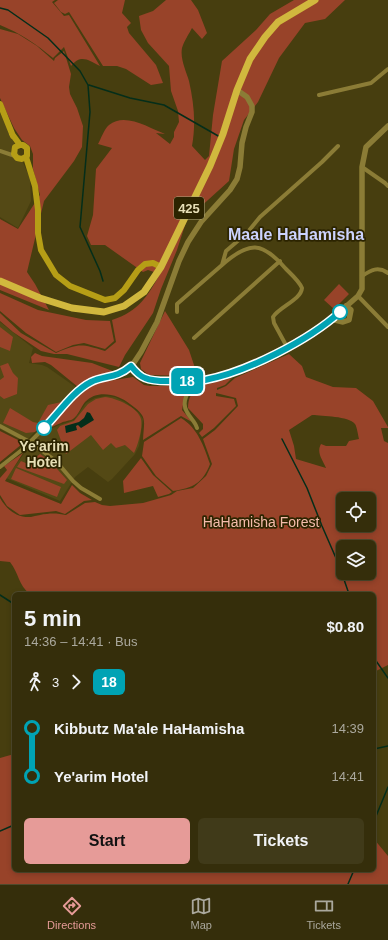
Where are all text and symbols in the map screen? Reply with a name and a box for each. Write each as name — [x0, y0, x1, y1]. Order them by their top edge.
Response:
road number: 425 — [174, 197, 204, 219]
district label: Maale HaHamisha — [228, 226, 364, 243]
unlabelled marker — [332, 304, 348, 320]
line badge: 18 — [169, 368, 205, 394]
text: 18 — [179, 373, 195, 389]
marker: Ye'arim Hotel — [36, 420, 52, 436]
place label: Ye'arim Hotel — [19, 438, 69, 470]
map controls — [336, 492, 376, 580]
button: locate — [336, 492, 376, 532]
park label: HaHamisha Forest — [203, 514, 319, 530]
button: layers — [336, 540, 376, 580]
text: 5 min — [24, 606, 81, 631]
text: $0.80 — [326, 618, 364, 635]
text: 14:36 – 14:41 · Bus — [24, 634, 137, 649]
icon: walk — [24, 671, 46, 693]
icon: forward — [65, 671, 87, 693]
text: 18 — [101, 674, 117, 690]
text: 3 — [52, 675, 59, 690]
text: Kibbutz Ma'ale HaHamisha — [54, 720, 244, 737]
text: 14:39 — [331, 721, 364, 736]
text: Ye'arim Hotel — [54, 768, 148, 785]
text: 14:41 — [331, 769, 364, 784]
button: Start — [24, 818, 190, 864]
button: Tickets — [198, 818, 364, 864]
tab: Directions — [47, 895, 96, 931]
tab: Map — [190, 895, 212, 931]
tab: Tickets — [306, 895, 341, 931]

